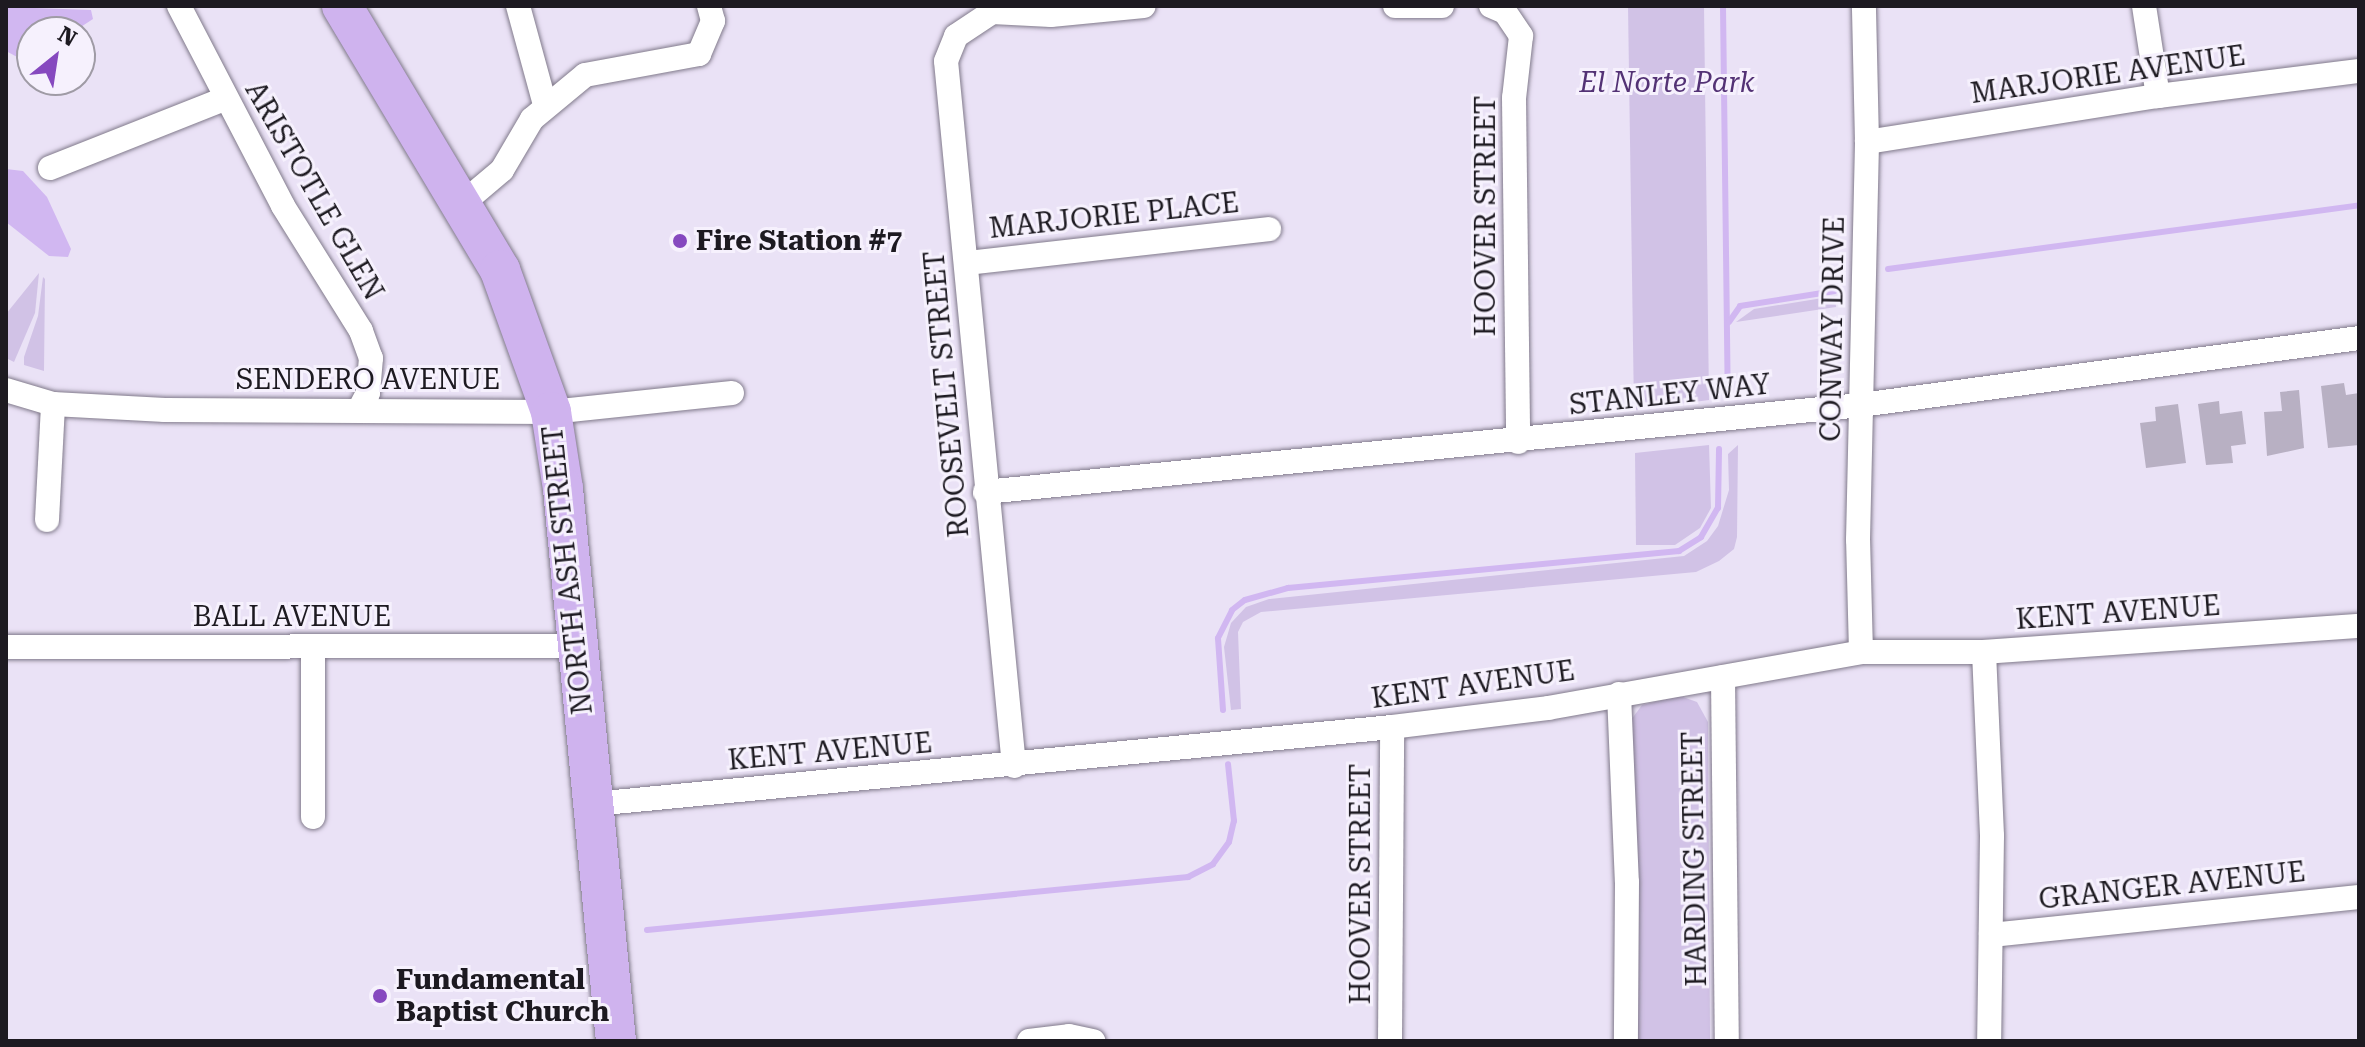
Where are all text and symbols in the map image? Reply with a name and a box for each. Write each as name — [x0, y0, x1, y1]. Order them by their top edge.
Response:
north arrow — [16, 16, 96, 96]
text: N — [54, 21, 81, 52]
street label: MARJORIE AVENUE — [1969, 39, 2247, 111]
park label: El Norte Park — [1579, 66, 1755, 100]
street label: ARISTOTLE GLEN — [238, 76, 390, 306]
street label: HOOVER STREET — [1469, 96, 1503, 336]
street label: MARJORIE PLACE — [987, 186, 1241, 246]
street label: CONWAY DRIVE — [1814, 216, 1852, 442]
place label: Fire Station #7 — [696, 224, 902, 258]
marker: Fire Station #7 — [671, 232, 689, 250]
street label: ROOSEVELT STREET — [918, 249, 976, 539]
street label: SENDERO AVENUE — [236, 363, 500, 397]
street label: STANLEY WAY — [1568, 368, 1772, 422]
street label: NORTH ASH STREET — [536, 424, 600, 716]
street label: KENT AVENUE — [2015, 589, 2221, 637]
street label: BALL AVENUE — [193, 600, 391, 634]
street label: KENT AVENUE — [1369, 654, 1577, 716]
street label: KENT AVENUE — [726, 726, 934, 778]
street label: HARDING STREET — [1676, 731, 1714, 987]
street label: HOOVER STREET — [1344, 764, 1378, 1004]
street label: GRANGER AVENUE — [2037, 855, 2307, 917]
place label: Fundamental Baptist Church — [396, 963, 609, 1029]
marker: Fundamental Baptist Church — [371, 987, 389, 1005]

